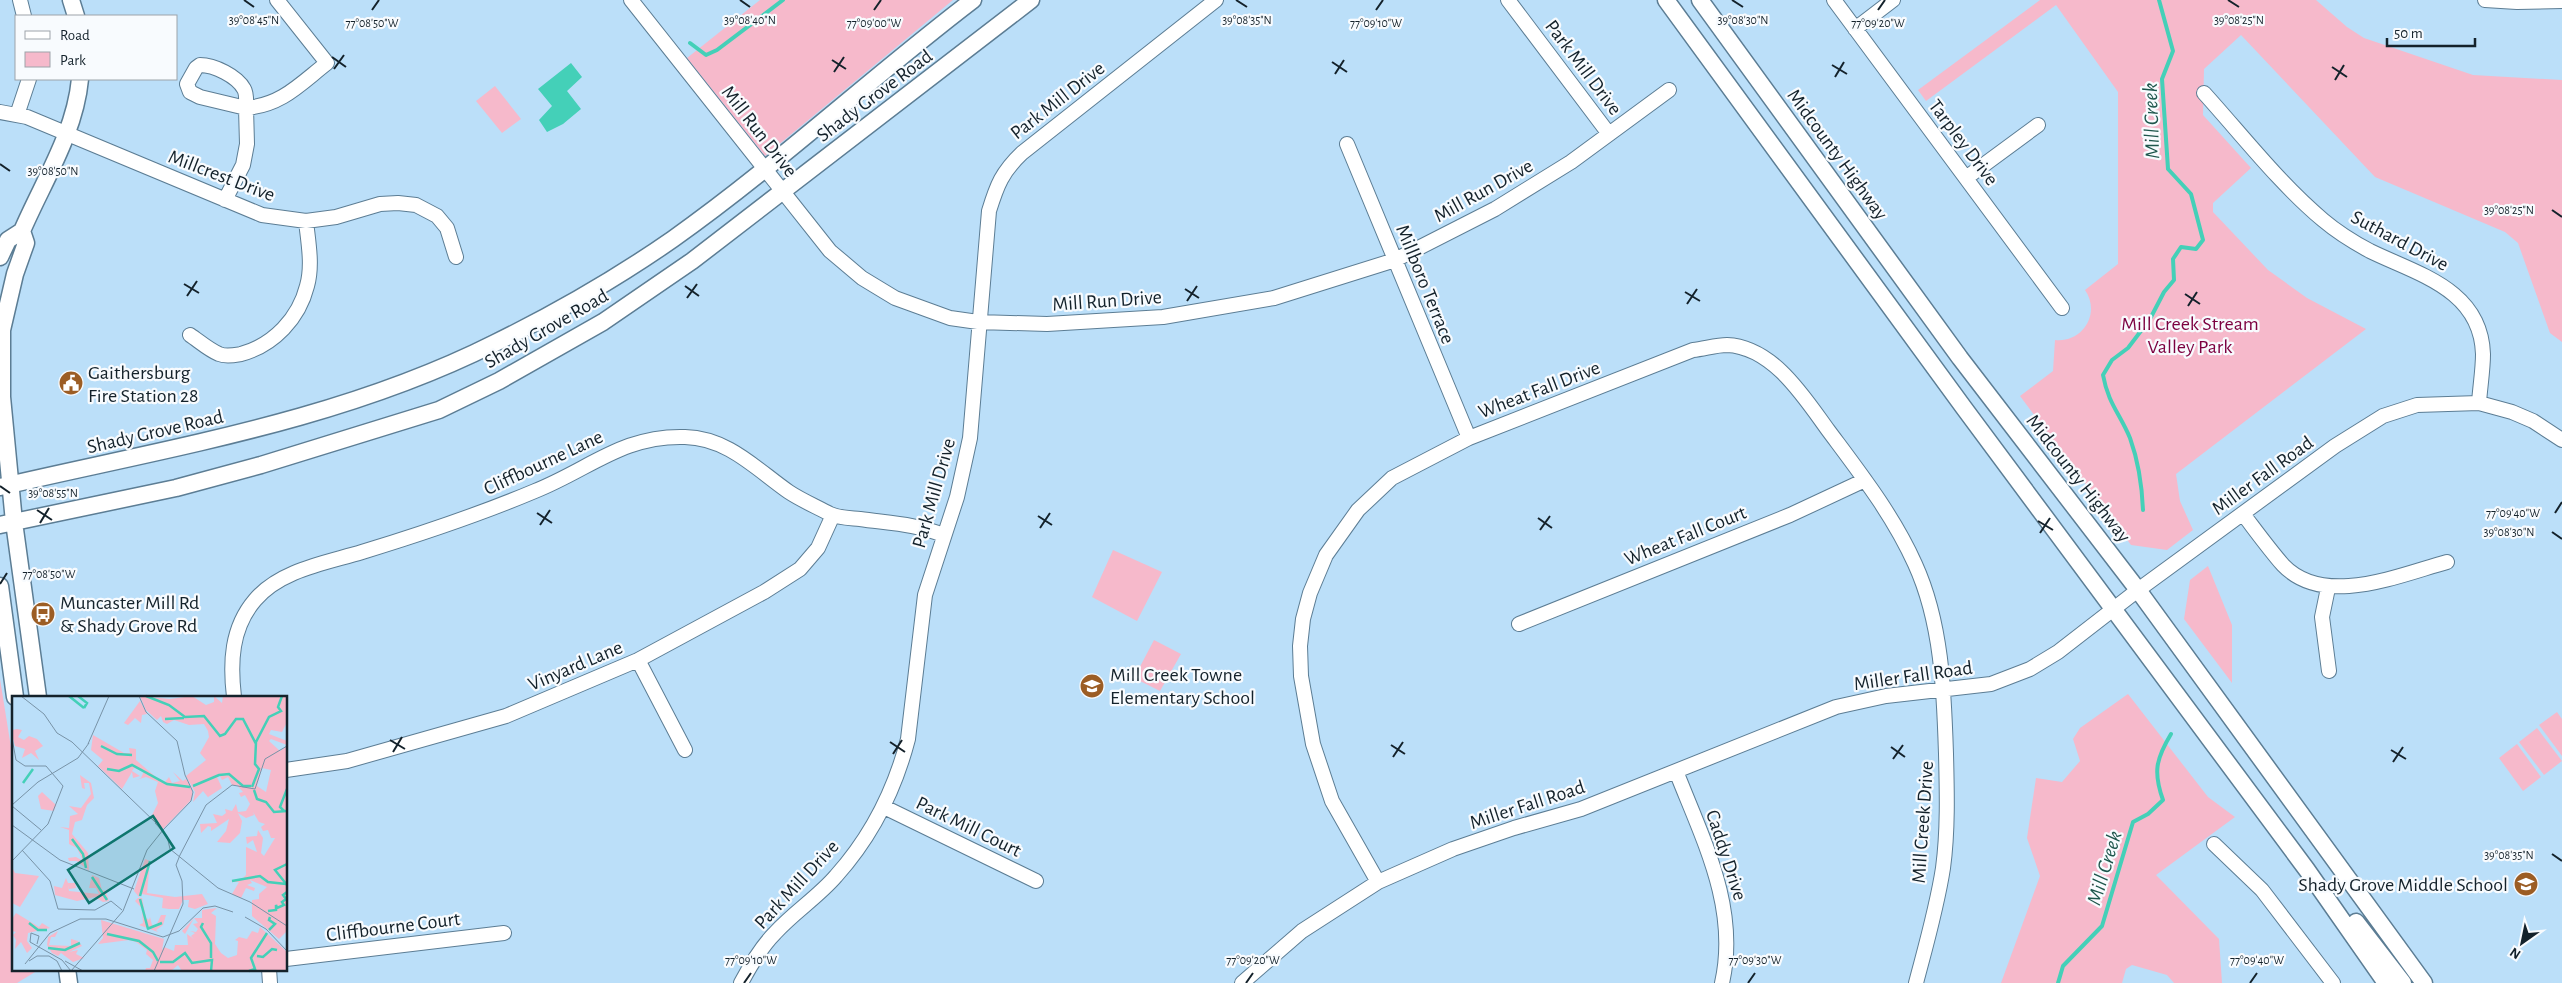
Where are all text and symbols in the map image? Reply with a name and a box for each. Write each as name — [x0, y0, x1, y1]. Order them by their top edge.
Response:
text: 39°08'45"N — [229, 14, 279, 26]
text: 39°08'40"N — [724, 14, 776, 26]
text: 39°08'35"N — [1222, 14, 1272, 26]
text: 39°08'30"N — [1718, 14, 1768, 26]
text: 39°08'25"N — [2214, 14, 2264, 26]
legend — [15, 15, 178, 80]
scale bar — [2387, 15, 2474, 47]
street label: Park Mill Drive — [1541, 16, 1625, 119]
text: 77°08'50"W — [345, 17, 399, 29]
text: 77°09'00"W — [847, 17, 901, 29]
text: 77°09'10"W — [1350, 17, 1402, 29]
text: 77°09'20"W — [1851, 17, 1905, 29]
text: 50 m — [2394, 26, 2423, 41]
text: Road — [60, 28, 90, 43]
street label: Shady Grove Road — [813, 46, 936, 146]
text: Park — [60, 53, 86, 68]
street label: Park Mill Drive — [1007, 58, 1108, 144]
street label: Mill Run Drive — [718, 82, 801, 181]
water label: Mill Creek — [2140, 82, 2163, 159]
street label: Midcounty Highway — [1783, 86, 1891, 224]
street label: Tarpley Drive — [1925, 96, 2002, 189]
street label: Millcrest Drive — [166, 146, 278, 205]
street label: Mill Run Drive — [1431, 156, 1536, 226]
text: 39°08'50"N — [27, 165, 79, 177]
text: 39°08'25"N — [2484, 204, 2534, 216]
street label: Suthard Drive — [2348, 207, 2452, 275]
street label: Millboro Terrace — [1392, 222, 1458, 347]
street label: Shady Grove Road — [481, 285, 612, 372]
street label: Mill Run Drive — [1052, 287, 1163, 315]
park label: Mill Creek Stream Valley Park — [2121, 314, 2259, 357]
street label: Wheat Fall Drive — [1476, 358, 1603, 422]
place label: Gaithersburg Fire Station 28 — [88, 363, 199, 406]
public building icon: Gaithersburg Fire Station 28 — [58, 370, 84, 396]
street label: Shady Grove Road — [85, 407, 225, 457]
street label: Midcounty Highway — [2022, 411, 2134, 547]
street label: Cliffbourne Lane — [481, 427, 606, 499]
street label: Miller Fall Road — [2208, 433, 2317, 519]
street label: Park Mill Drive — [909, 436, 959, 550]
text: 39°08'55"N — [28, 487, 78, 499]
street label: Wheat Fall Court — [1622, 502, 1750, 569]
text: 77°09'40"W — [2486, 507, 2540, 519]
text: 39°08'30"N — [2484, 526, 2534, 538]
text: 77°08'50"W — [22, 568, 76, 580]
place label: Muncaster Mill Rd & Shady Grove Rd — [60, 593, 199, 636]
bus stop icon: Muncaster Mill Rd & Shady Grove Rd — [30, 601, 56, 627]
street label: Vinyard Lane — [525, 637, 625, 695]
street label: Miller Fall Road — [1852, 658, 1974, 694]
place label: Mill Creek Towne Elementary School — [1110, 665, 1255, 708]
school or university icon: Mill Creek Towne Elementary School — [1079, 673, 1105, 699]
inset map — [12, 696, 288, 970]
street label: Mill Creek Drive — [1909, 760, 1937, 884]
street label: Miller Fall Road — [1467, 777, 1587, 833]
street label: Park Mill Court — [913, 793, 1025, 861]
street label: Caddy Drive — [1702, 808, 1750, 903]
water label: Mill Creek — [2083, 828, 2126, 908]
street label: Park Mill Drive — [751, 836, 843, 933]
text: 39°08'35"N — [2484, 849, 2534, 861]
school or university icon: Shady Grove Middle School — [2513, 871, 2539, 897]
place label: Shady Grove Middle School — [2298, 875, 2508, 895]
street label: Cliffbourne Court — [325, 909, 462, 945]
north arrow — [2497, 918, 2547, 968]
text: N — [2508, 945, 2523, 962]
text: 77°09'10"W — [725, 954, 777, 966]
text: 77°09'20"W — [1226, 954, 1280, 966]
text: 77°09'30"W — [1728, 954, 1782, 966]
text: 77°09'40"W — [2230, 954, 2284, 966]

